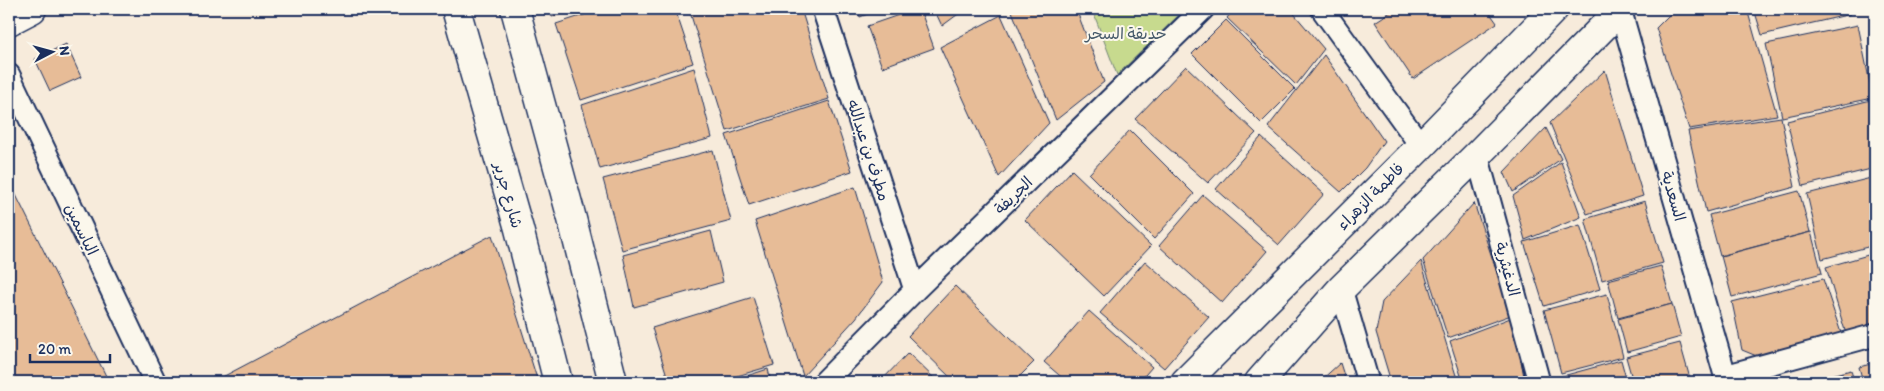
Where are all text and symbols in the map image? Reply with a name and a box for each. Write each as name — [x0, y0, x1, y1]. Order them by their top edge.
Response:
park label: حديقة السحر — [1083, 24, 1167, 43]
north arrow — [28, 28, 78, 78]
text: N — [55, 45, 73, 56]
street label: مطرف بن عبدالله — [843, 97, 894, 203]
street label: شارع جرير — [488, 158, 527, 231]
street label: فاطمة الزهراء — [1333, 159, 1408, 234]
street label: السعدية — [1657, 169, 1690, 223]
street label: الجريفة — [990, 173, 1036, 218]
street label: الياسمين — [61, 200, 102, 258]
street label: الدغيثرية — [1491, 240, 1524, 298]
scale bar — [30, 331, 110, 363]
text: 20 m — [38, 340, 72, 358]

